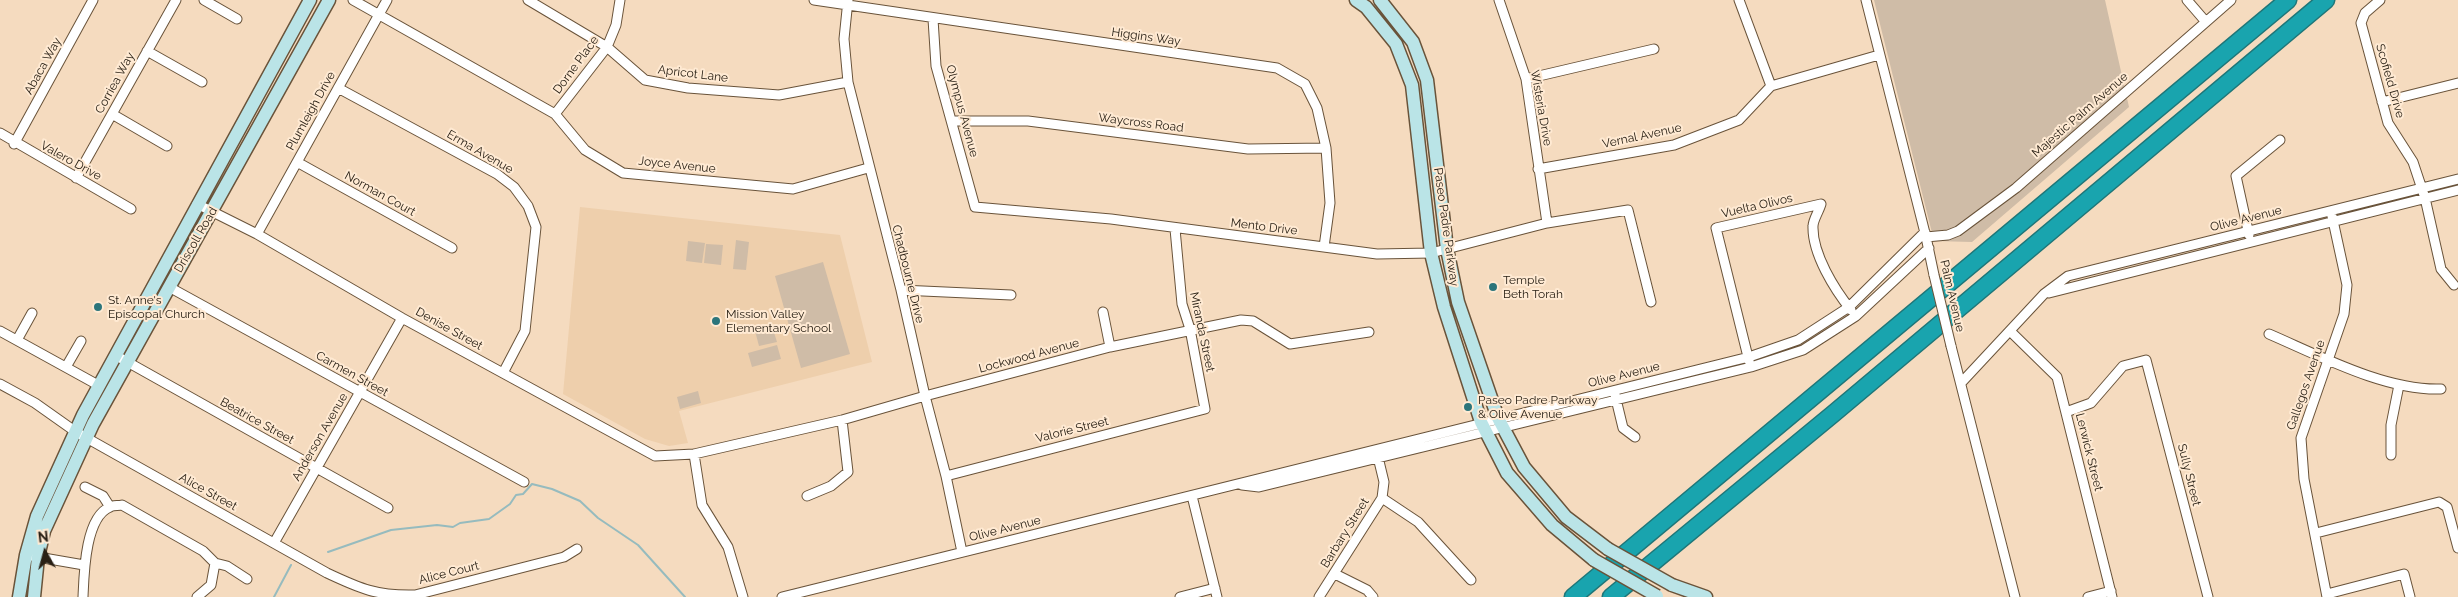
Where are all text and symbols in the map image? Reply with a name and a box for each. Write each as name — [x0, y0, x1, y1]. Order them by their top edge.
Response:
street label: Higgins Way — [1111, 25, 1181, 49]
street label: Dorne Place — [550, 33, 602, 97]
street label: Abaca Way — [21, 35, 65, 97]
street label: Scofield Drive — [2373, 42, 2407, 120]
street label: Corriea Way — [92, 50, 138, 116]
street label: Apricot Lane — [657, 63, 729, 85]
street label: Olympus Avenue — [943, 63, 981, 159]
street label: Plumleigh Drive — [283, 69, 339, 153]
street label: Wisteria Drive — [1527, 69, 1555, 147]
street label: Majestic Palm Avenue — [2029, 69, 2131, 161]
street label: Waycross Road — [1098, 111, 1184, 135]
street label: Vernal Avenue — [1601, 121, 1683, 151]
street label: Erma Avenue — [444, 127, 516, 177]
street label: Valero Drive — [38, 138, 104, 184]
street label: Joyce Avenue — [638, 154, 716, 176]
street label: Paseo Padre Parkway — [1431, 167, 1461, 287]
street label: Norman Court — [342, 169, 418, 219]
street label: Vuelta Olivos — [1720, 191, 1794, 221]
street label: Olive Avenue — [2209, 203, 2283, 235]
street label: Driscoll Road — [171, 205, 221, 275]
street label: Mento Drive — [1230, 216, 1298, 238]
street label: Chadbourne Drive — [889, 223, 927, 325]
street label: Palm Avenue — [1937, 259, 1967, 333]
place label: Temple Beth Torah — [1503, 273, 1563, 301]
marker: Temple Beth Torah — [1487, 281, 1499, 293]
street label: Miranda Street — [1187, 291, 1217, 373]
place label: St. Anne's Episcopal Church — [108, 293, 205, 321]
marker: St. Anne's Episcopal Church — [92, 301, 104, 313]
street label: Denise Street — [413, 305, 485, 353]
place label: Mission Valley Elementary School — [726, 307, 831, 335]
marker: Mission Valley Elementary School — [710, 315, 722, 327]
street label: Lockwood Avenue — [977, 336, 1081, 376]
street label: Gallegos Avenue — [2284, 338, 2328, 432]
street label: Carmen Street — [313, 348, 391, 400]
street label: Olive Avenue — [1587, 359, 1661, 391]
street label: Anderson Avenue — [289, 391, 351, 483]
place label: Paseo Padre Parkway & Olive Avenue — [1478, 393, 1597, 421]
street label: Beatrice Street — [218, 395, 296, 447]
marker: Paseo Padre Parkway & Olive Avenue — [1462, 401, 1474, 413]
street label: Lerwick Street — [2072, 412, 2106, 492]
street label: Valorie Street — [1034, 414, 1110, 446]
street label: Sully Street — [2174, 442, 2204, 508]
street label: Alice Street — [177, 470, 239, 514]
street label: Barbary Street — [1318, 495, 1372, 571]
street label: Olive Avenue — [968, 513, 1042, 545]
north arrow — [20, 527, 70, 577]
text: N — [37, 529, 49, 546]
street label: Alice Court — [417, 559, 481, 587]

